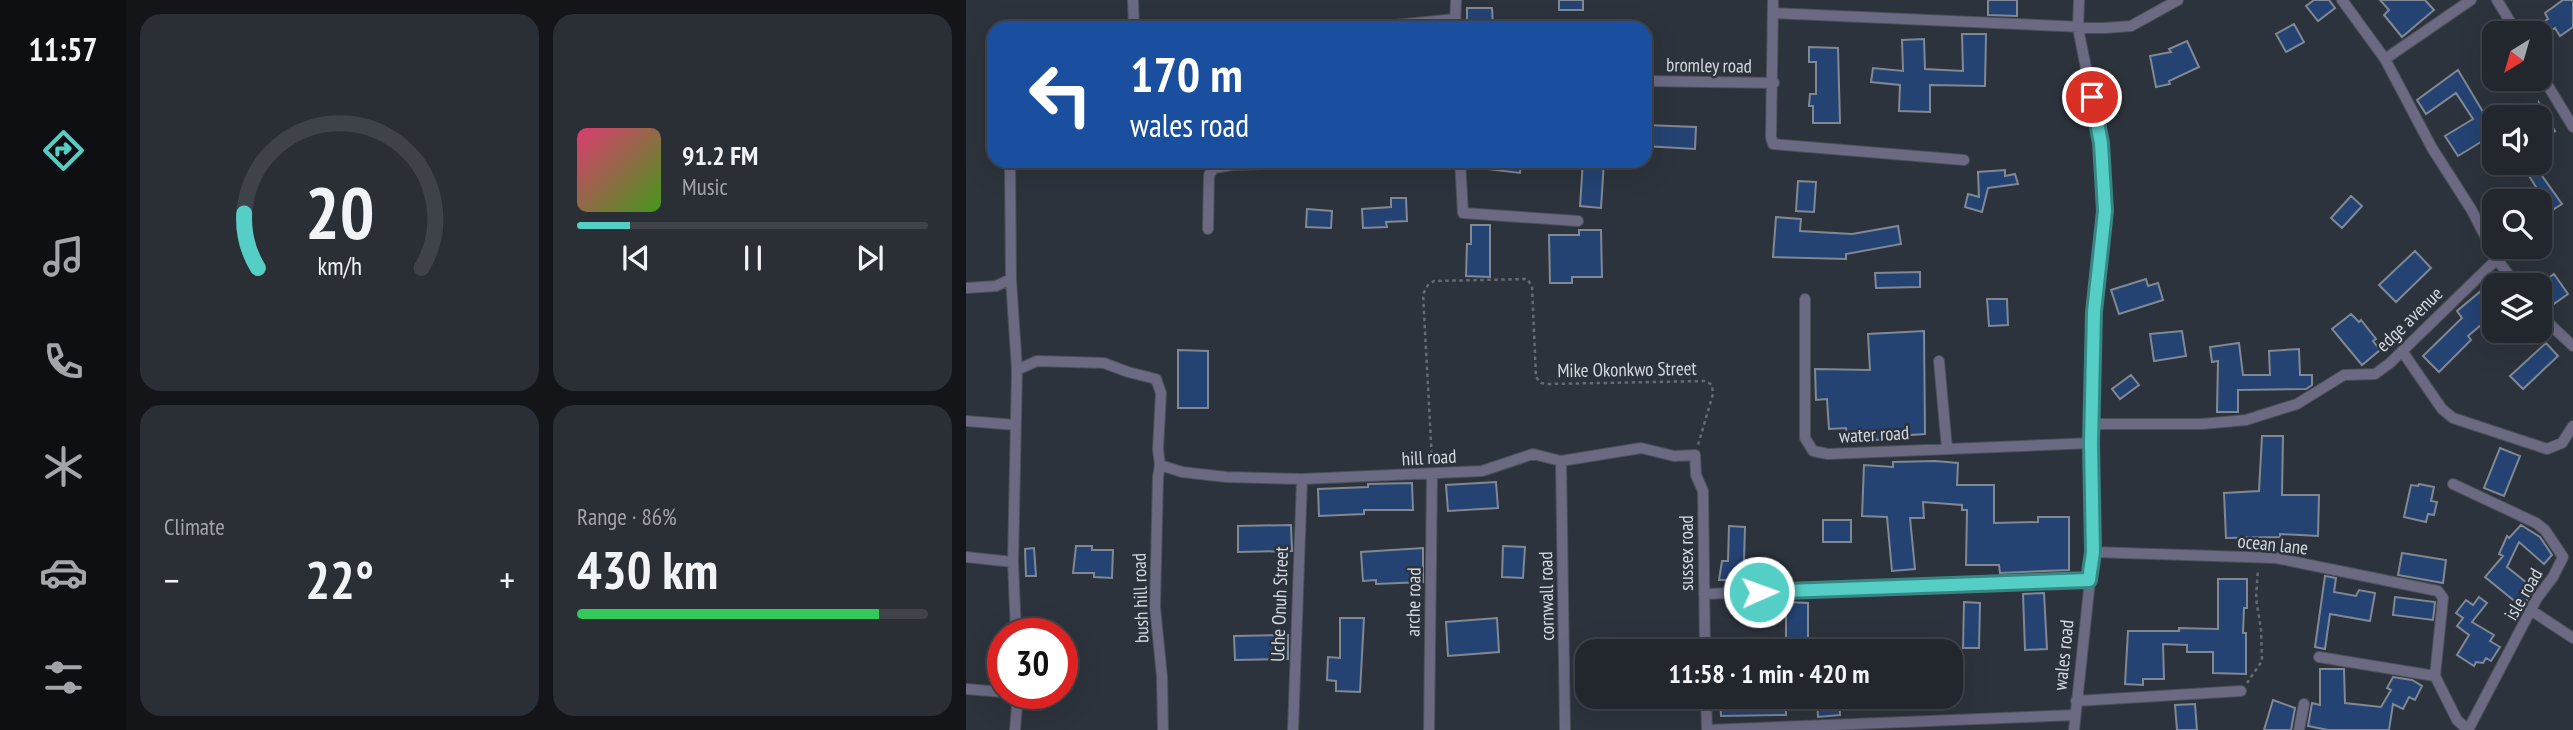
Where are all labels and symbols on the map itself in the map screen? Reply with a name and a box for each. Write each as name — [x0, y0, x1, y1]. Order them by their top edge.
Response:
north arrow — [2482, 21, 2552, 91]
street label: bromley road — [1666, 52, 1752, 78]
pin — [2062, 67, 2122, 127]
street label: edge avenue — [2371, 281, 2447, 357]
street label: Mike Okonkwo Street — [1557, 356, 1698, 382]
street label: water road — [1838, 420, 1910, 448]
street label: hill road — [1401, 444, 1457, 470]
street label: sussex road — [1674, 515, 1698, 591]
street label: ocean lane — [2237, 528, 2310, 560]
street label: Uche Onuh Street — [1265, 545, 1293, 662]
street label: cornwall road — [1533, 551, 1559, 641]
street label: bush hill road — [1126, 553, 1154, 643]
position arrow — [1722, 555, 1796, 629]
street label: isle road — [2499, 564, 2547, 624]
street label: arche road — [1400, 567, 1426, 637]
speed limit sign: 30 — [987, 618, 1078, 709]
street label: wales road — [2047, 619, 2079, 691]

